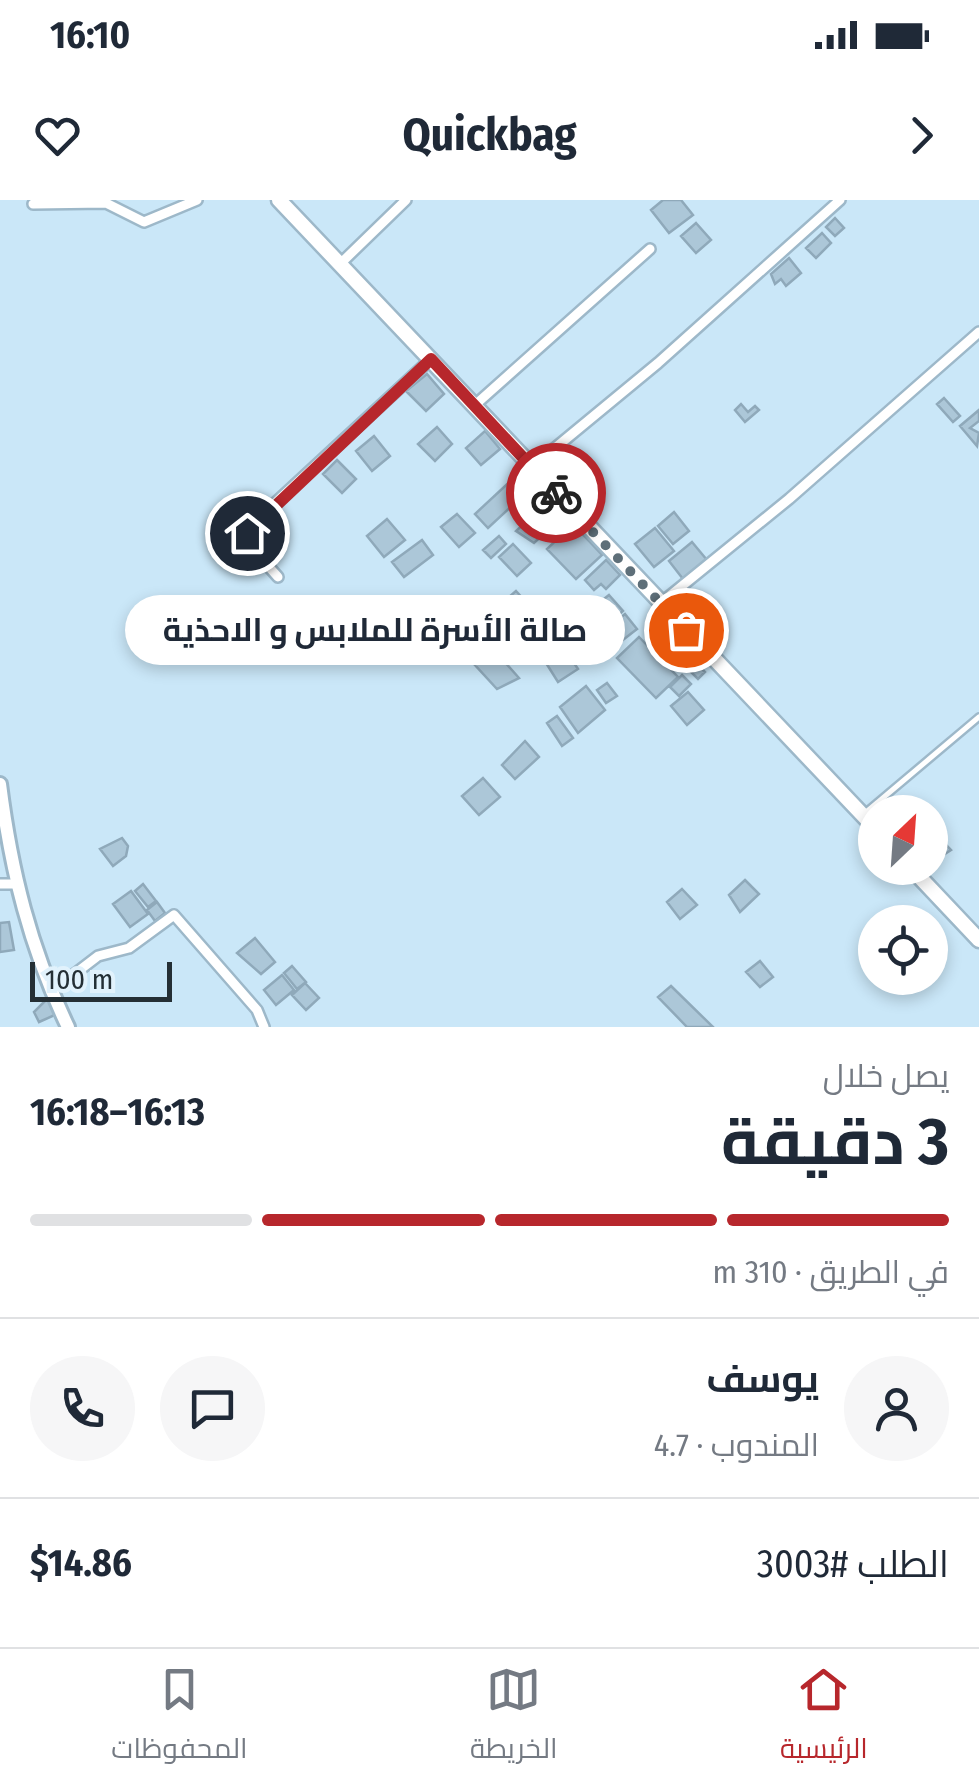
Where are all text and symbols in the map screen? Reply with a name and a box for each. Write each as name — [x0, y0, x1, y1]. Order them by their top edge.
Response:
text: 16:10 — [50, 12, 130, 58]
icon: heart — [30, 108, 85, 163]
text: Quickbag — [402, 108, 577, 162]
icon: forward — [894, 108, 949, 163]
courier — [506, 443, 606, 543]
icon: bike — [529, 466, 584, 521]
pin — [205, 491, 290, 576]
icon: home — [220, 506, 275, 561]
pin — [644, 588, 729, 673]
callout: صالة الأسرة للملابس و الاحذية — [126, 595, 626, 665]
icon: bag — [659, 603, 714, 658]
text: صالة الأسرة للملابس و الاحذية — [163, 611, 587, 649]
north arrow — [858, 795, 948, 885]
map controls — [858, 795, 948, 995]
button: locate — [858, 905, 948, 995]
scale bar — [30, 957, 172, 1001]
text: 100 m — [45, 963, 113, 996]
text: يصل خلال — [823, 1057, 949, 1095]
text: 16:13–16:18 — [30, 1089, 205, 1135]
text: 3 دقيقة — [721, 1103, 949, 1181]
text: في الطريق · 310 m — [713, 1253, 949, 1291]
button: phone — [30, 1356, 135, 1461]
button: chat — [160, 1356, 265, 1461]
text: يوسف — [706, 1356, 819, 1402]
button: person — [844, 1356, 949, 1461]
text: المندوب · 4.7 — [654, 1426, 819, 1464]
text: $14.86 — [30, 1540, 132, 1586]
text: الطلب #3003 — [757, 1541, 949, 1587]
tab: المحفوظات — [111, 1662, 248, 1774]
tab: الخريطة — [470, 1662, 557, 1774]
tab: الرئيسية — [780, 1662, 868, 1774]

